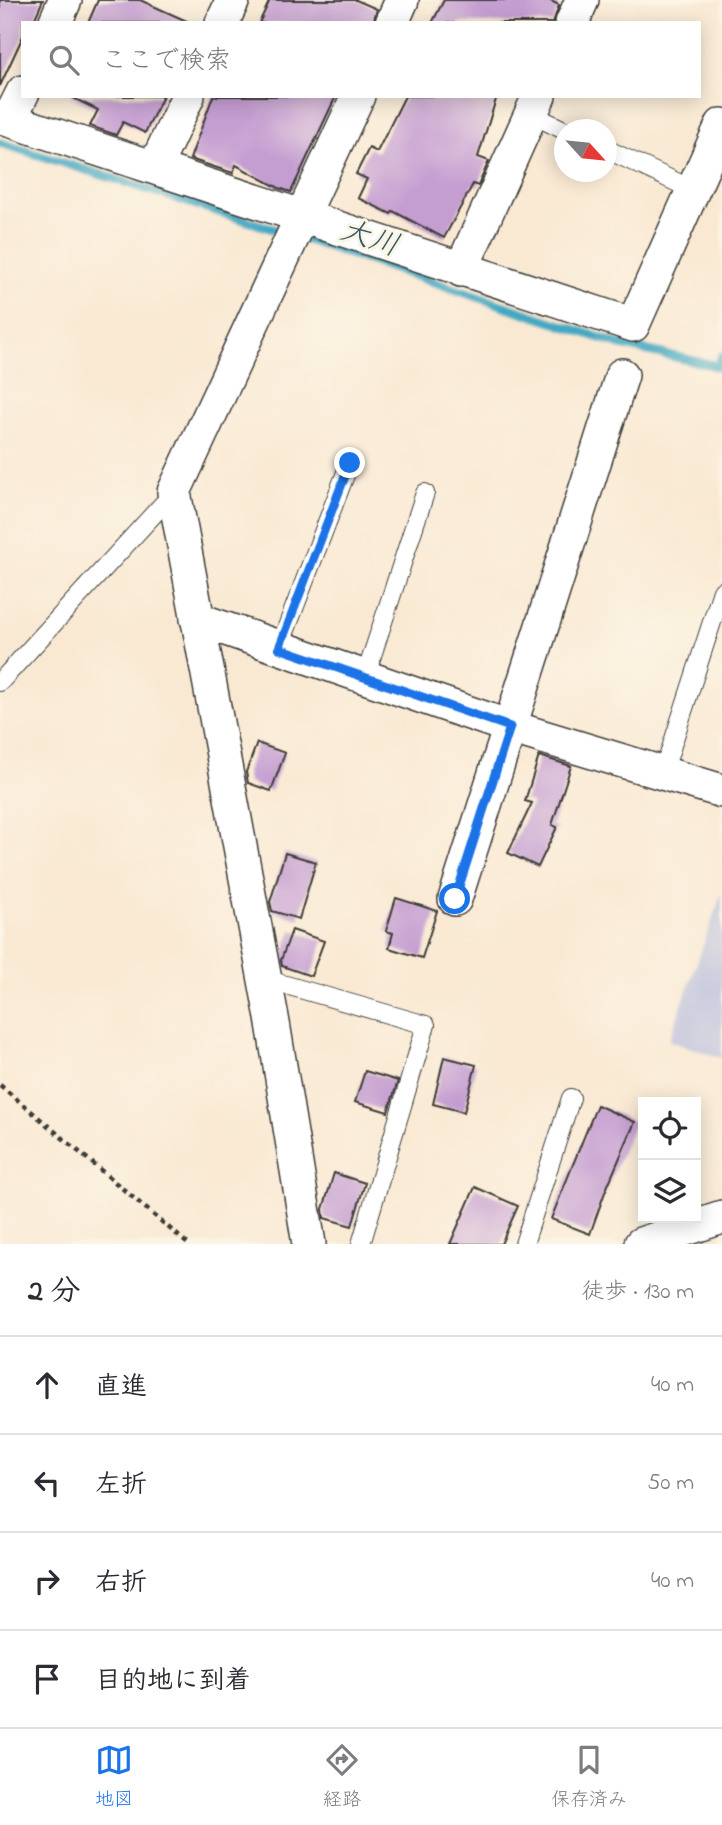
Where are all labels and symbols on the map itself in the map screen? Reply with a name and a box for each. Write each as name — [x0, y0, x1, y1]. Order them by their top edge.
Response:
north arrow — [554, 119, 617, 182]
water label: 大川 — [334, 210, 404, 270]
route end — [334, 447, 365, 478]
route start — [439, 883, 470, 914]

